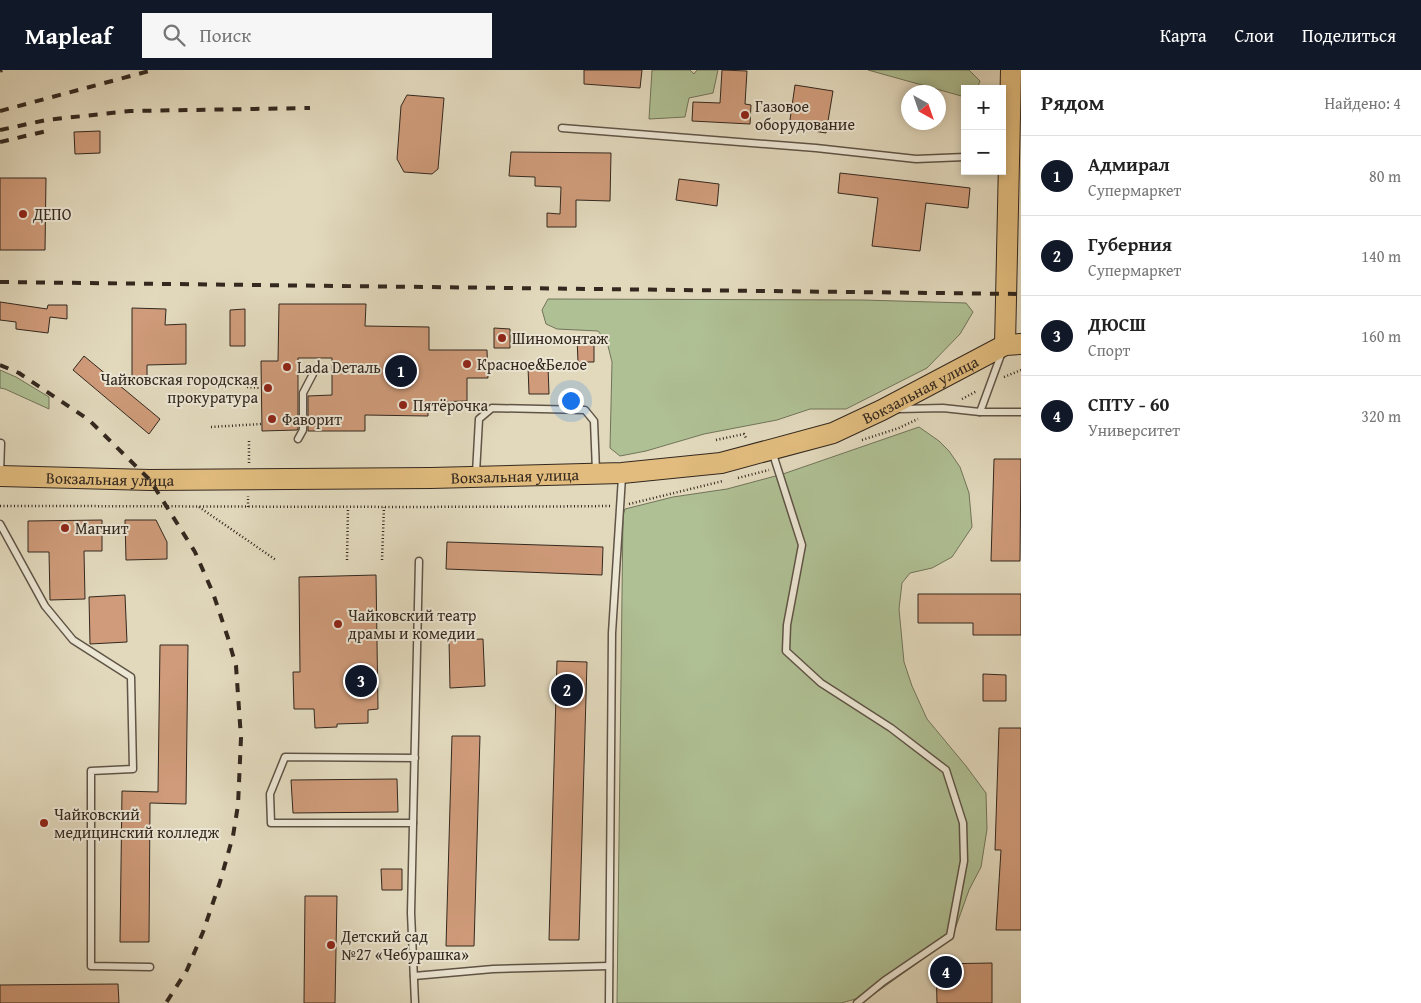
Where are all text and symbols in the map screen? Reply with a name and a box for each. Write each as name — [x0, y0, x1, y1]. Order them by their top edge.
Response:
search box — [142, 13, 492, 58]
text: Mapleaf — [25, 18, 112, 53]
icon: search — [160, 21, 188, 49]
text: Поиск — [200, 21, 251, 49]
text: Карта — [1160, 22, 1207, 49]
text: Слои — [1235, 22, 1274, 49]
text: Поделиться — [1302, 22, 1396, 49]
north arrow — [901, 85, 946, 130]
map controls — [961, 85, 1006, 175]
button: + — [961, 85, 1006, 130]
text: Рядом — [1041, 87, 1104, 118]
text: Найдено: 4 — [1324, 91, 1401, 115]
place label: Газовое оборудование — [755, 94, 855, 136]
marker: Газовое оборудование — [739, 109, 751, 121]
button: − — [961, 130, 1006, 175]
text: Адмирал — [1088, 150, 1170, 178]
text: 1 — [1053, 164, 1061, 188]
text: 80 m — [1369, 164, 1401, 188]
text: Супермаркет — [1088, 178, 1181, 202]
place label: ДЕПО — [32, 202, 72, 226]
marker: ДЕПО — [17, 208, 29, 220]
text: Губерния — [1088, 230, 1172, 258]
text: 2 — [1053, 244, 1061, 268]
text: 140 m — [1361, 244, 1401, 268]
text: Супермаркет — [1088, 258, 1181, 282]
text: ДЮСШ — [1088, 310, 1146, 338]
text: 3 — [1053, 324, 1061, 348]
text: 160 m — [1361, 324, 1401, 348]
place label: Шиномонтаж — [512, 326, 609, 350]
marker: Шиномонтаж — [496, 332, 508, 344]
text: Спорт — [1088, 338, 1130, 362]
street label: Вокзальная улица — [858, 349, 983, 430]
pin: 1 — [385, 352, 417, 390]
place label: Красное&Белое — [477, 352, 587, 376]
place label: Lada Dеталь — [297, 355, 381, 379]
marker: Красное&Белое — [461, 358, 473, 370]
marker: Lada Dеталь — [281, 361, 293, 373]
place label: Чайковская городская прокуратура — [100, 367, 258, 409]
marker: Чайковская городская прокуратура — [262, 382, 274, 394]
your location — [558, 388, 584, 414]
text: СПТУ - 60 — [1088, 390, 1169, 418]
place label: Пятёрочка — [413, 393, 488, 417]
marker: Пятёрочка — [397, 399, 409, 411]
text: 4 — [1053, 404, 1061, 428]
text: 320 m — [1361, 404, 1401, 428]
place label: Фаворит — [282, 407, 342, 431]
marker: Фаворит — [266, 413, 278, 425]
text: Университет — [1088, 418, 1180, 442]
street label: Вокзальная улица — [450, 462, 580, 489]
street label: Вокзальная улица — [45, 465, 175, 492]
place label: Магнит — [75, 516, 129, 540]
marker: Магнит — [59, 522, 71, 534]
place label: Чайковский театр драмы и комедии — [348, 603, 477, 645]
marker: Чайковский театр драмы и комедии — [332, 618, 344, 630]
pin: 3 — [345, 662, 377, 700]
pin: 2 — [551, 671, 583, 709]
place label: Чайковский медицинский колледж — [54, 802, 219, 844]
marker: Чайковский медицинский колледж — [38, 817, 50, 829]
place label: Детский сад №27 «Чебурашка» — [340, 924, 469, 966]
marker: Детский сад №27 «Чебурашка» — [325, 939, 337, 951]
pin: 4 — [930, 953, 962, 991]

